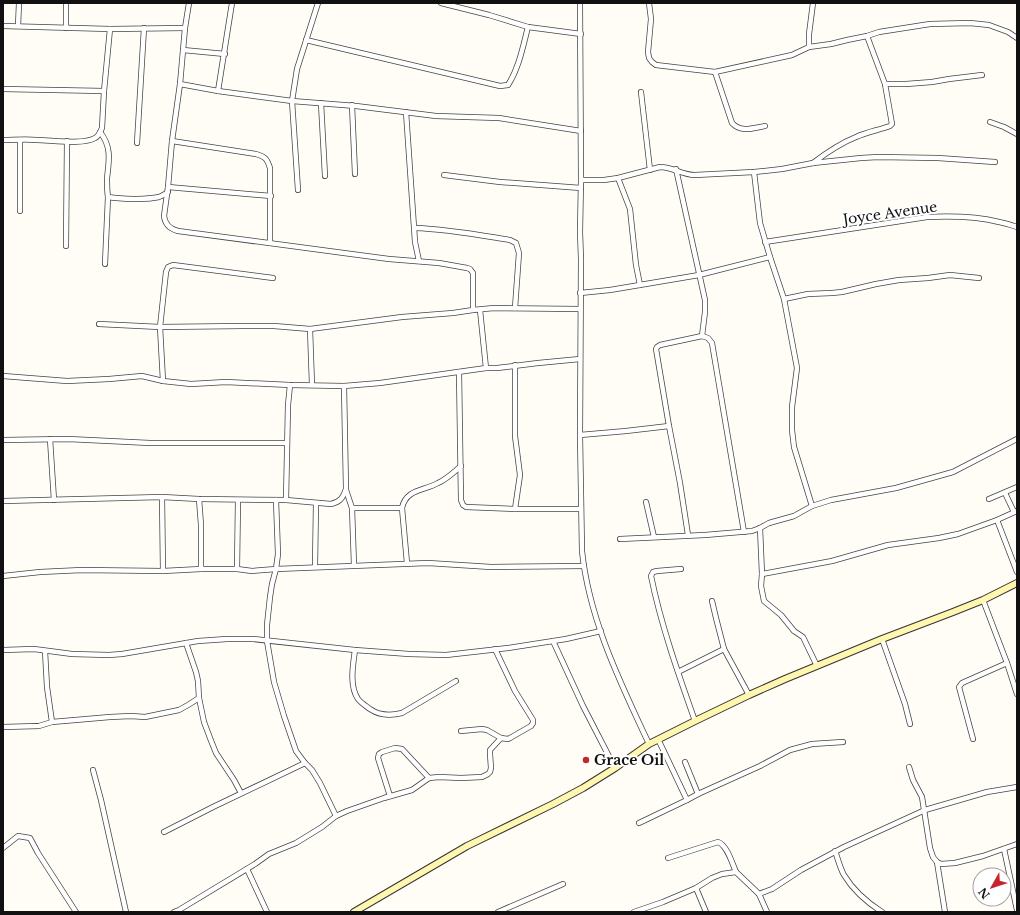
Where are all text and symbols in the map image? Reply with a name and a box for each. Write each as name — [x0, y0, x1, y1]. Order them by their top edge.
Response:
street label: Joyce Avenue — [840, 197, 938, 229]
place label: Grace Oil — [594, 751, 664, 769]
marker: Grace Oil — [581, 755, 591, 765]
north arrow — [972, 867, 1012, 907]
text: N — [975, 884, 993, 902]

